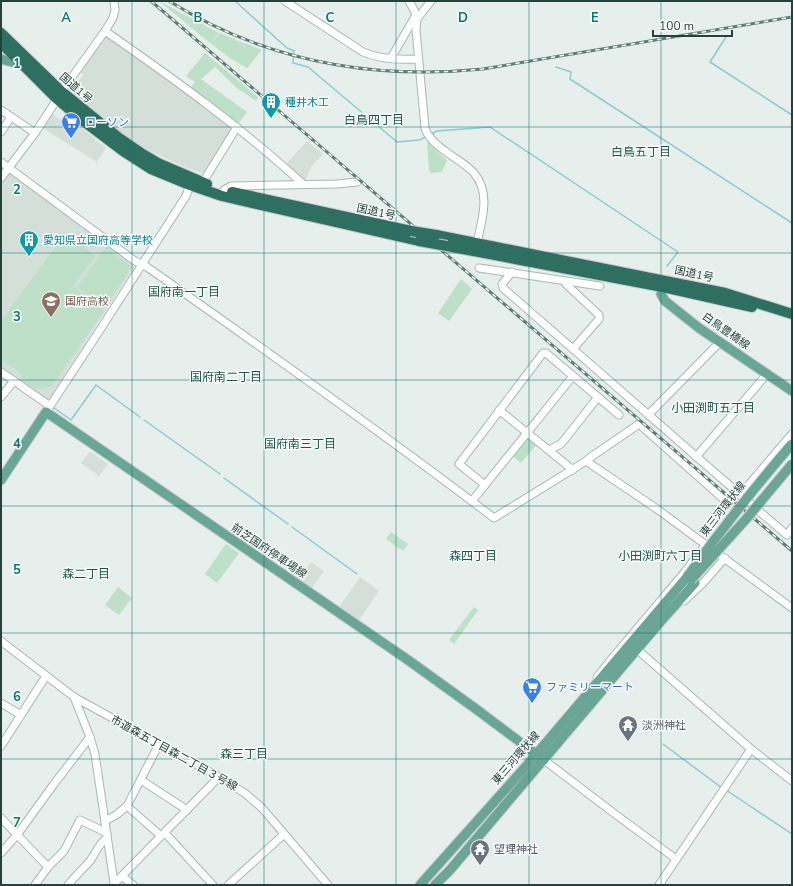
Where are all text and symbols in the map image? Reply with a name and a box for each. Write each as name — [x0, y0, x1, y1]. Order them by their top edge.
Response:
text: A — [61, 9, 71, 27]
text: B — [194, 9, 203, 27]
text: C — [326, 9, 335, 27]
text: D — [458, 9, 468, 27]
text: E — [591, 9, 599, 27]
scale bar — [653, 12, 732, 38]
text: 100 m — [659, 18, 694, 34]
text: 1 — [13, 55, 21, 73]
street label: 国道1号 — [56, 69, 96, 107]
building icon: 種井木工 — [260, 91, 282, 119]
place label: 種井木工 — [285, 95, 329, 110]
supermarket icon: ローソン — [60, 111, 82, 139]
district label: 白鳥四丁目 — [344, 112, 404, 128]
place label: ローソン — [85, 115, 129, 130]
district label: 白鳥五丁目 — [611, 144, 671, 160]
text: 2 — [13, 181, 21, 199]
street label: 国道1号 — [355, 201, 397, 223]
building icon: 愛知県立国府高等学校 — [18, 229, 40, 257]
place label: 愛知県立国府高等学校 — [43, 233, 153, 248]
street label: 国道1号 — [673, 263, 715, 285]
district label: 国府南一丁目 — [148, 284, 220, 300]
school or university icon: 国府高校 — [40, 290, 62, 318]
place label: 国府高校 — [65, 294, 109, 309]
text: 3 — [13, 308, 21, 326]
street label: 白鳥豊橋線 — [699, 309, 753, 353]
district label: 国府南二丁目 — [190, 369, 262, 385]
district label: 小田渕町五丁目 — [671, 400, 755, 416]
text: 4 — [13, 435, 21, 453]
district label: 国府南三丁目 — [264, 436, 336, 452]
street label: 東三河環状線 — [697, 478, 749, 540]
street label: 前芝国府停車場線 — [228, 520, 310, 582]
district label: 森四丁目 — [449, 548, 497, 564]
district label: 小田渕町六丁目 — [618, 548, 702, 564]
text: 5 — [13, 561, 21, 579]
district label: 森二丁目 — [62, 566, 110, 582]
supermarket icon: ファミリーマート — [521, 676, 543, 704]
place label: ファミリーマート — [546, 680, 634, 695]
text: 6 — [13, 688, 21, 706]
street label: 市道森五丁目森二丁目３号線 — [108, 712, 240, 794]
temple icon: 淡洲神社 — [617, 714, 639, 742]
place label: 淡洲神社 — [642, 718, 686, 733]
street label: 東三河環状線 — [489, 728, 543, 788]
district label: 森三丁目 — [220, 746, 268, 762]
text: 7 — [13, 814, 21, 832]
temple icon: 望理神社 — [469, 838, 491, 866]
place label: 望理神社 — [494, 842, 538, 857]

